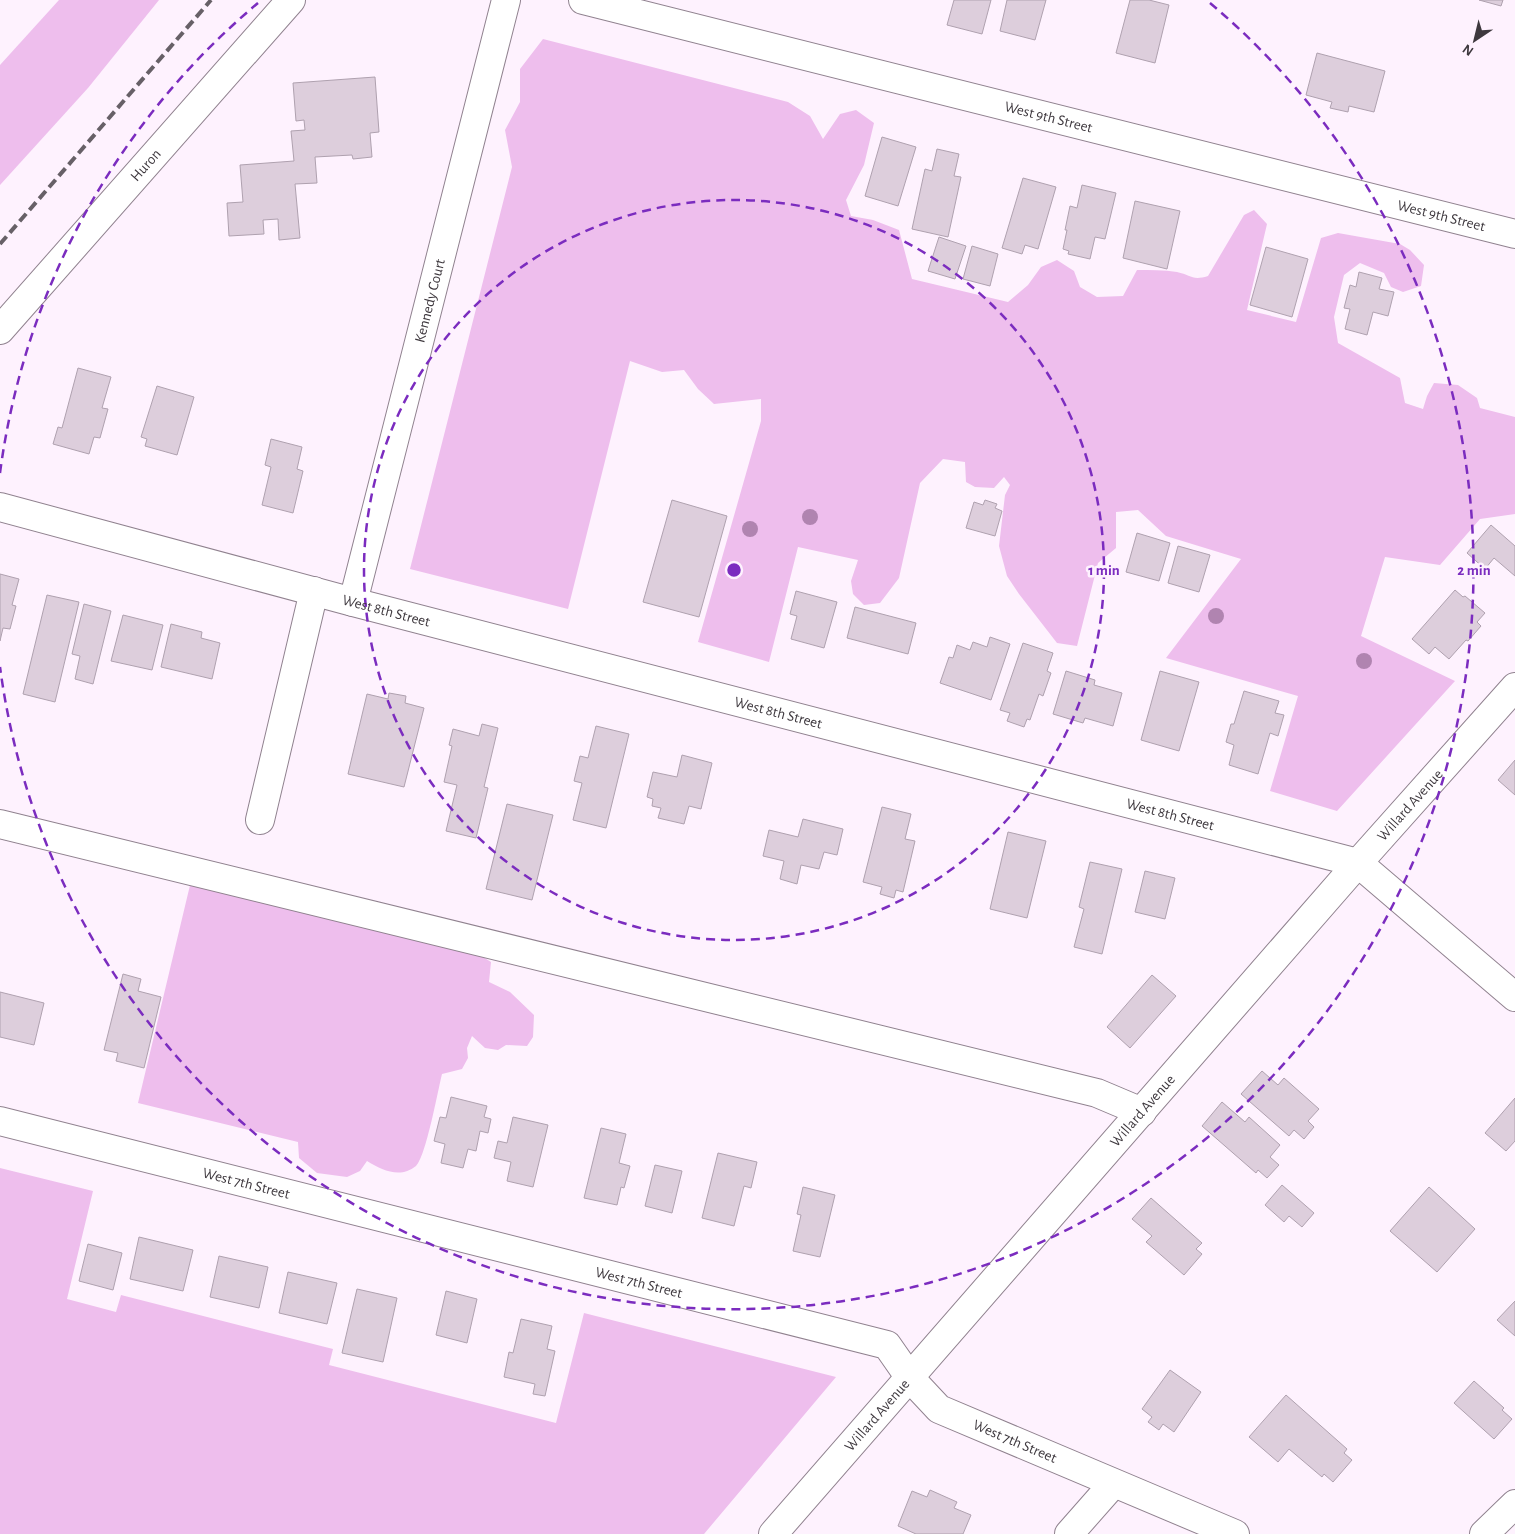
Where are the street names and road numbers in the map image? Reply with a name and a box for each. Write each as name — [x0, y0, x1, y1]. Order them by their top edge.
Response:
street label: West 9th Street — [1003, 99, 1094, 135]
street label: Huron — [127, 146, 164, 184]
street label: West 9th Street — [1396, 197, 1487, 234]
street label: Kennedy Court — [412, 257, 447, 344]
street label: West 8th Street — [341, 592, 432, 629]
street label: West 8th Street — [733, 694, 824, 731]
street label: Willard Avenue — [1374, 766, 1445, 844]
street label: West 8th Street — [1125, 796, 1216, 833]
street label: Willard Avenue — [1107, 1071, 1178, 1149]
street label: West 7th Street — [201, 1165, 292, 1201]
street label: West 7th Street — [594, 1264, 684, 1301]
street label: Willard Avenue — [842, 1376, 912, 1454]
street label: West 7th Street — [971, 1417, 1059, 1465]

